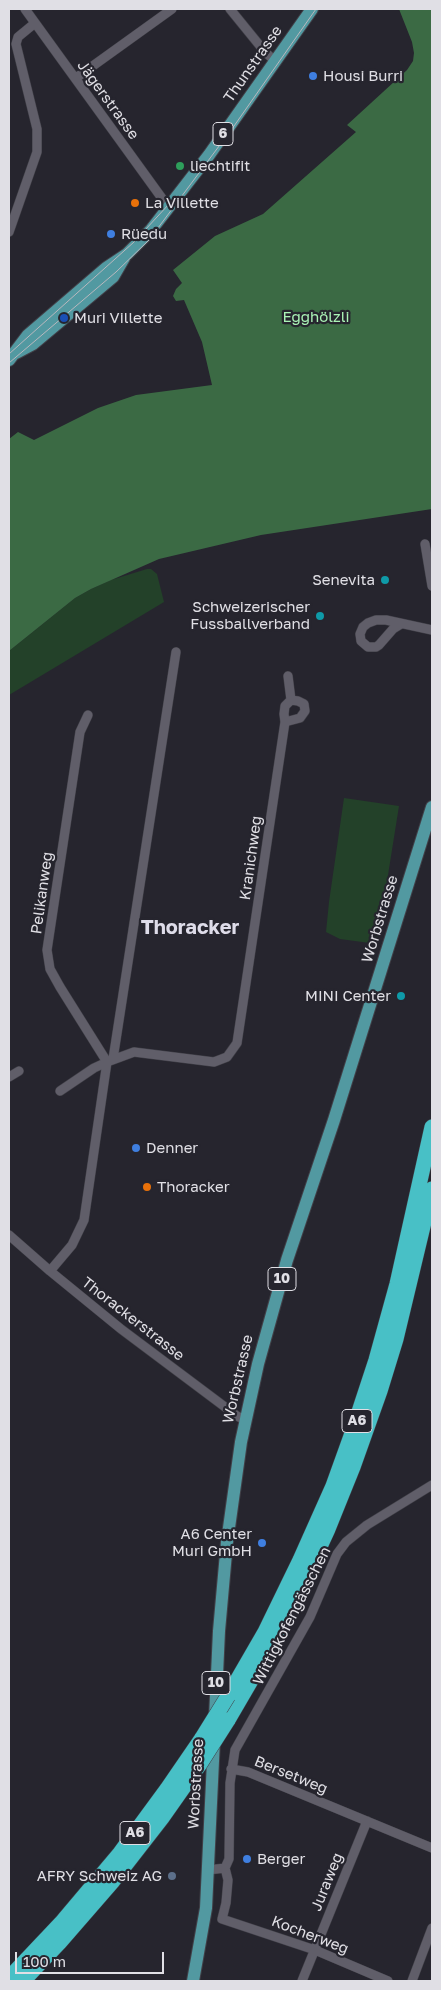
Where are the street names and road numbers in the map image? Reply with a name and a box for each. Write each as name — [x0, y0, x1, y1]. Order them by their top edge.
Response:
street label: Thunstrasse — [220, 22, 286, 106]
street label: Jägerstrasse — [73, 57, 143, 143]
road number: 6 — [213, 122, 233, 146]
street label: Kranichweg — [236, 815, 266, 901]
street label: Pelikanweg — [27, 851, 57, 935]
street label: Worbstrasse — [358, 873, 402, 965]
road number: 10 — [268, 1268, 296, 1290]
street label: Thorackerstrasse — [78, 1273, 188, 1365]
street label: Worbstrasse — [219, 1333, 257, 1425]
road number: A6 — [342, 1410, 372, 1432]
street label: Wittigkofengässchen — [249, 1544, 335, 1688]
road number: 10 — [202, 1672, 230, 1695]
street label: Worbstrasse — [185, 1738, 207, 1830]
street label: Bersetweg — [252, 1752, 330, 1798]
road number: A6 — [120, 1822, 150, 1845]
street label: Juraweg — [307, 1850, 347, 1914]
street label: Kocherweg — [269, 1912, 351, 1958]

